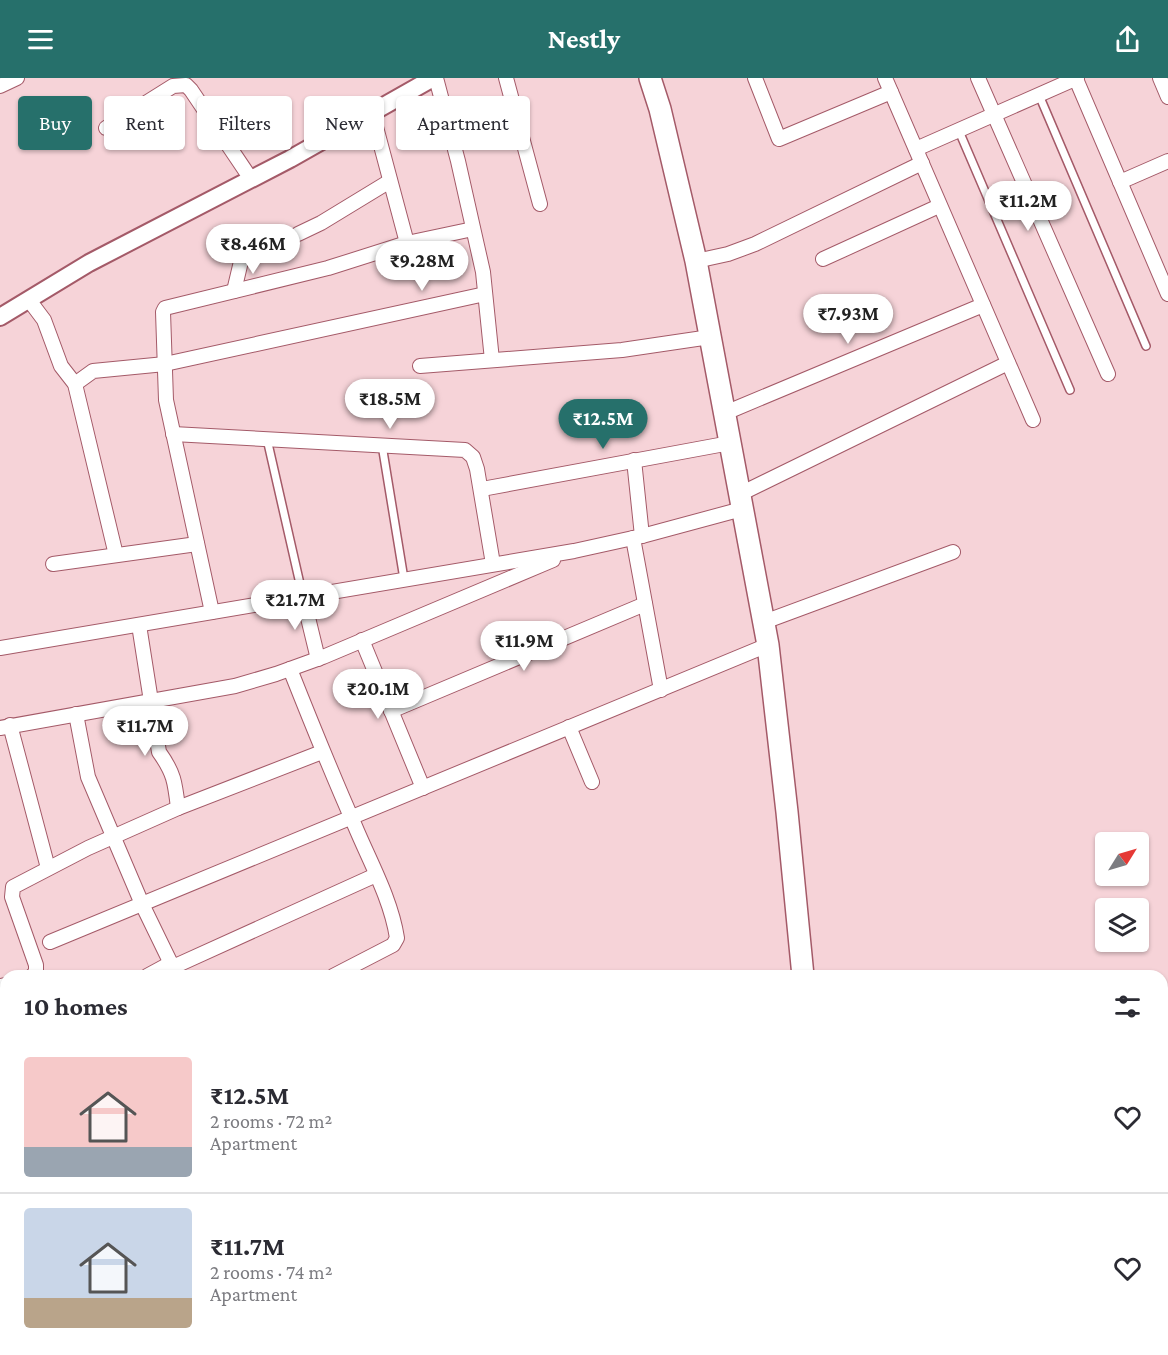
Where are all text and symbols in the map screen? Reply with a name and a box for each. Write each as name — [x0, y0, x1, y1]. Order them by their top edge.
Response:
icon: menu — [24, 23, 57, 56]
icon: share — [1111, 23, 1144, 56]
text: Nestly — [548, 24, 620, 54]
chip: Buy — [18, 96, 92, 150]
chip: Rent — [104, 96, 185, 150]
chip: Filters — [197, 96, 292, 150]
chip: New — [304, 96, 384, 150]
chip: Apartment — [396, 96, 530, 150]
pin: ₹11.2M — [979, 181, 1077, 232]
text: ₹11.2M — [999, 189, 1057, 211]
pin: ₹8.46M — [204, 224, 302, 275]
text: ₹8.46M — [220, 232, 286, 254]
pin: ₹9.28M — [373, 241, 471, 292]
text: ₹9.28M — [389, 249, 455, 271]
pin: ₹7.93M — [799, 294, 897, 345]
text: ₹7.93M — [817, 302, 879, 324]
pin: ₹18.5M — [341, 379, 439, 430]
text: ₹18.5M — [359, 387, 421, 409]
pin: ₹12.5M — [554, 399, 652, 450]
text: ₹12.5M — [573, 407, 633, 429]
pin: ₹21.7M — [246, 580, 344, 631]
text: ₹21.7M — [265, 588, 325, 610]
pin: ₹11.9M — [475, 621, 573, 672]
text: ₹11.9M — [494, 629, 554, 651]
pin: ₹20.1M — [329, 669, 427, 720]
text: ₹20.1M — [347, 677, 409, 699]
pin: ₹11.7M — [96, 706, 194, 757]
text: ₹11.7M — [116, 714, 174, 736]
north arrow — [1095, 832, 1149, 886]
map controls — [1095, 832, 1149, 952]
button: layers — [1095, 898, 1149, 952]
icon: filters — [1111, 990, 1144, 1023]
text: 10 homes — [24, 992, 128, 1021]
icon: home — [72, 1081, 144, 1153]
text: ₹12.5M — [210, 1081, 289, 1110]
icon: heart — [1111, 1101, 1144, 1134]
text: 2 rooms · 72 m² — [210, 1110, 332, 1132]
text: Apartment — [210, 1132, 297, 1154]
icon: home — [72, 1232, 144, 1304]
text: ₹11.7M — [210, 1232, 285, 1261]
icon: heart — [1111, 1252, 1144, 1285]
text: 2 rooms · 74 m² — [210, 1261, 332, 1283]
text: Apartment — [210, 1283, 297, 1305]

